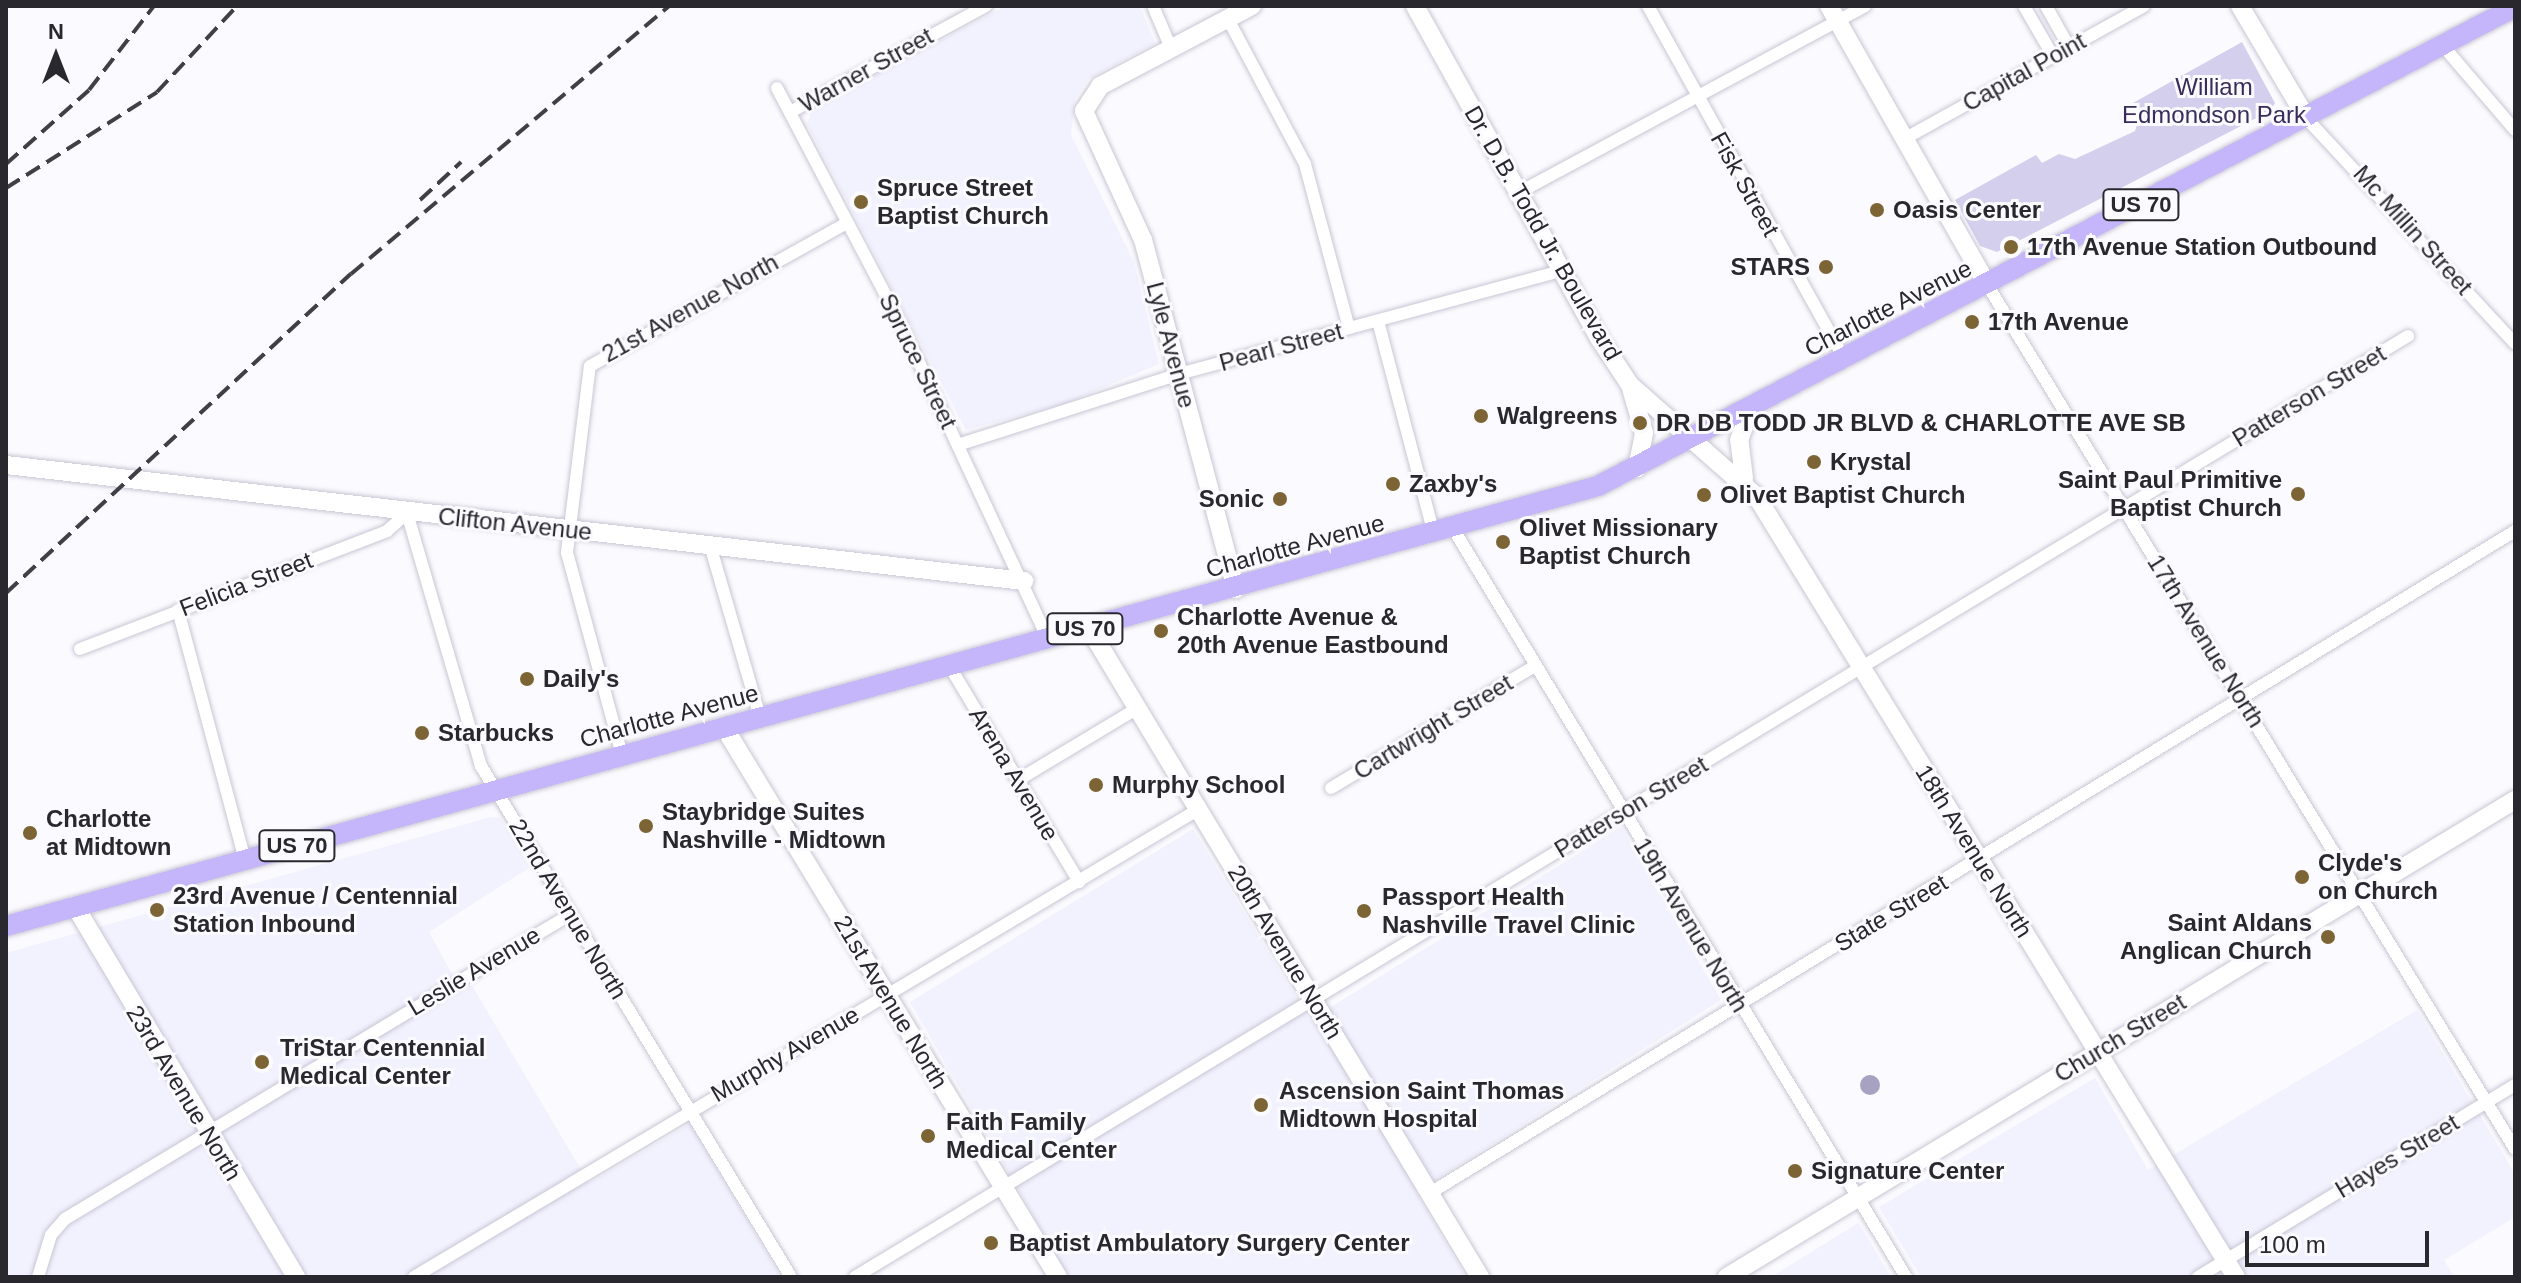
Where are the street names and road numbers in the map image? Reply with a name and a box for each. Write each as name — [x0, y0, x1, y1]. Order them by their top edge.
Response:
street label: Warner Street — [794, 21, 938, 119]
street label: Capital Point — [1958, 26, 2090, 118]
street label: Dr. D.B. Todd Jr. Boulevard — [1458, 100, 1628, 366]
street label: Fisk Street — [1705, 127, 1785, 241]
street label: Mc Millin Street — [2347, 159, 2479, 301]
road number: US 70 — [2101, 187, 2181, 223]
street label: 21st Avenue North — [596, 247, 784, 369]
street label: Charlotte Avenue — [1799, 253, 1977, 363]
street label: Lyle Avenue — [1140, 278, 1202, 412]
street label: Spruce Street — [873, 289, 963, 433]
street label: Pearl Street — [1216, 317, 1346, 377]
street label: Patterson Street — [2227, 339, 2391, 453]
street label: Clifton Avenue — [436, 502, 594, 546]
street label: Charlotte Avenue — [1202, 508, 1388, 584]
street label: Felicia Street — [175, 545, 317, 623]
street label: 17th Avenue North — [2141, 549, 2271, 733]
road number: US 70 — [1045, 611, 1125, 647]
street label: Cartwright Street — [1348, 668, 1518, 786]
street label: Charlotte Avenue — [576, 678, 762, 754]
street label: Arena Avenue — [963, 702, 1065, 846]
street label: Patterson Street — [1549, 750, 1713, 864]
street label: 18th Avenue North — [1909, 759, 2039, 943]
street label: 22nd Avenue North — [503, 813, 633, 1005]
road number: US 70 — [257, 828, 337, 864]
street label: 19th Avenue North — [1627, 832, 1755, 1018]
street label: 20th Avenue North — [1221, 859, 1349, 1045]
street label: State Street — [1829, 868, 1953, 958]
street label: 21st Avenue North — [828, 910, 954, 1094]
street label: Leslie Avenue — [402, 920, 546, 1022]
street label: Church Street — [2049, 988, 2191, 1088]
street label: 23rd Avenue North — [120, 999, 248, 1187]
street label: Murphy Avenue — [705, 1000, 865, 1108]
street label: Hayes Street — [2330, 1108, 2464, 1204]

